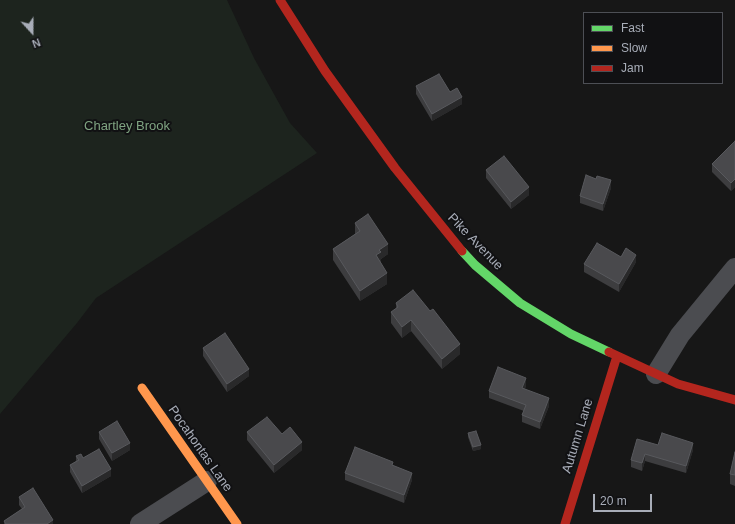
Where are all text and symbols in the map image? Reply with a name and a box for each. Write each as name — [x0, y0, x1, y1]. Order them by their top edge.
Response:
north arrow — [12, 12, 52, 52]
legend — [583, 12, 723, 84]
text: Fast — [621, 21, 644, 35]
text: N — [30, 36, 42, 50]
text: Slow — [621, 41, 647, 55]
text: Jam — [621, 61, 644, 75]
park label: Chartley Brook — [84, 118, 170, 134]
street label: Pike Avenue — [444, 210, 506, 274]
street label: Autumn Lane — [559, 397, 597, 475]
street label: Pocahontas Lane — [165, 403, 235, 495]
scale bar — [595, 486, 654, 512]
text: 20 m — [600, 494, 627, 508]

